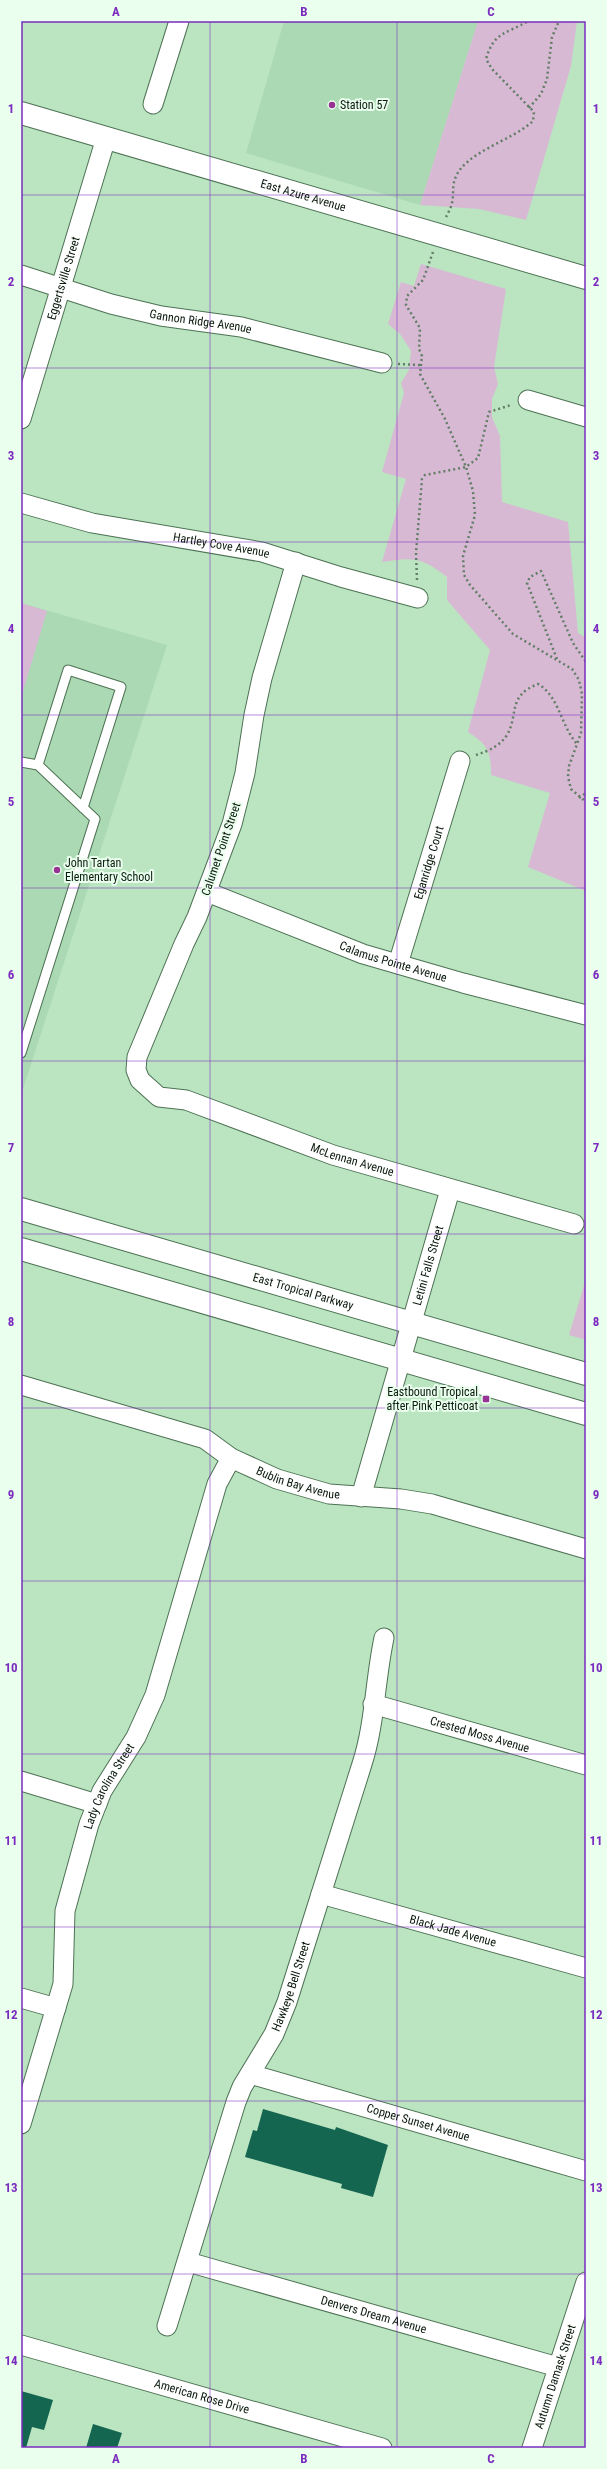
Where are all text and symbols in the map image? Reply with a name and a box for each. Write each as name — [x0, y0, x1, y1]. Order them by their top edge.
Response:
text: A — [112, 4, 120, 19]
text: B — [300, 4, 308, 19]
text: C — [487, 4, 495, 19]
place label: Station 57 — [340, 98, 388, 112]
marker: Station 57 — [327, 100, 337, 110]
text: 1 — [8, 101, 14, 116]
text: 1 — [593, 101, 599, 116]
street label: East Azure Avenue — [259, 176, 348, 215]
street label: Eggertsville Street — [44, 235, 83, 322]
text: 2 — [8, 274, 15, 289]
text: 2 — [593, 274, 600, 289]
street label: Gannon Ridge Avenue — [148, 307, 254, 337]
text: 3 — [8, 448, 14, 463]
text: 3 — [593, 448, 599, 463]
street label: Hartley Cove Avenue — [172, 530, 272, 561]
text: 4 — [8, 621, 15, 636]
text: 4 — [593, 621, 600, 636]
text: 5 — [8, 794, 15, 809]
text: 5 — [593, 794, 600, 809]
street label: Calumet Point Street — [198, 800, 244, 897]
street label: Eganridge Court — [411, 824, 447, 901]
place label: John Tartan Elementary School — [65, 856, 153, 884]
marker: John Tartan Elementary School — [52, 865, 62, 875]
street label: Calamus Pointe Avenue — [337, 938, 449, 985]
text: 6 — [8, 967, 15, 982]
text: 6 — [593, 967, 600, 982]
text: 7 — [8, 1140, 15, 1155]
street label: McLennan Avenue — [309, 1140, 396, 1179]
text: 7 — [593, 1140, 600, 1155]
street label: Letini Falls Street — [410, 1224, 446, 1307]
street label: East Tropical Parkway — [251, 1270, 355, 1313]
text: 8 — [8, 1314, 14, 1329]
text: 8 — [593, 1314, 599, 1329]
place label: Eastbound Tropical after Pink Petticoat — [387, 1385, 478, 1413]
marker: Eastbound Tropical after Pink Petticoat — [481, 1394, 491, 1404]
street label: Bublin Bay Avenue — [254, 1463, 341, 1502]
text: 9 — [8, 1487, 14, 1502]
text: 9 — [593, 1487, 599, 1502]
text: 10 — [4, 1660, 18, 1675]
text: 10 — [589, 1660, 603, 1675]
street label: Crested Moss Avenue — [428, 1714, 531, 1756]
street label: Lady Carolina Street — [81, 1741, 137, 1831]
text: 11 — [4, 1833, 18, 1848]
text: 11 — [589, 1833, 603, 1848]
street label: Black Jade Avenue — [408, 1912, 498, 1950]
street label: Hawkeye Bell Street — [269, 1939, 313, 2033]
text: 12 — [4, 2007, 18, 2022]
text: 12 — [589, 2007, 603, 2022]
street label: Copper Sunset Avenue — [365, 2101, 472, 2144]
text: 13 — [4, 2180, 18, 2195]
text: 13 — [589, 2180, 603, 2195]
street label: Denvers Dream Avenue — [319, 2293, 428, 2336]
street label: Autumn Damask Street — [532, 2322, 579, 2431]
text: 14 — [4, 2353, 18, 2368]
text: 14 — [589, 2353, 603, 2368]
street label: American Rose Drive — [153, 2376, 251, 2417]
text: A — [112, 2451, 120, 2466]
text: B — [300, 2451, 308, 2466]
text: C — [487, 2451, 495, 2466]

